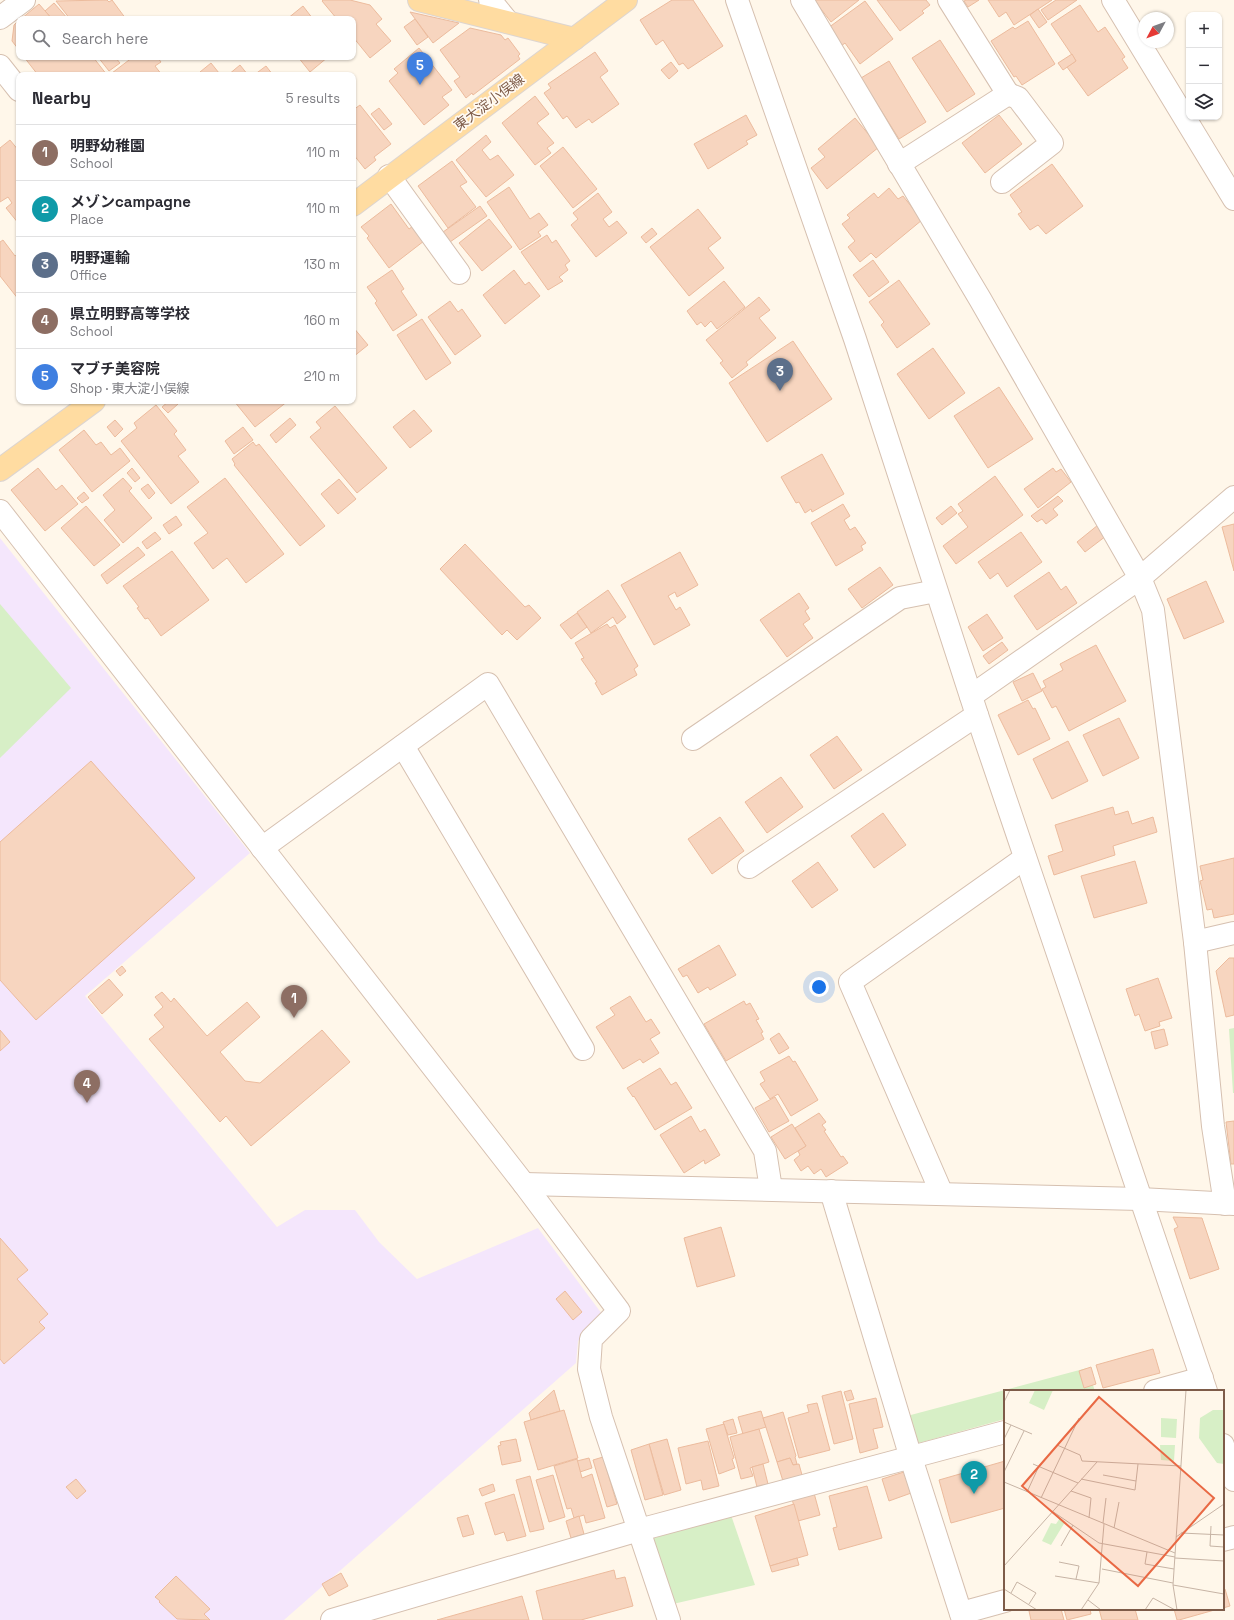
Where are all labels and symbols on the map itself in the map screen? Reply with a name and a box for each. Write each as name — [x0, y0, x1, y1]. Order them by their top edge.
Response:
north arrow — [1138, 12, 1174, 48]
pin: 5 — [407, 52, 433, 85]
street label: 東大淀小俣線 — [450, 70, 528, 134]
pin: 3 — [767, 358, 793, 391]
your location — [809, 977, 829, 997]
pin: 1 — [281, 985, 307, 1018]
pin: 4 — [74, 1070, 100, 1103]
inset map — [1004, 1390, 1224, 1610]
pin: 2 — [961, 1461, 987, 1494]

